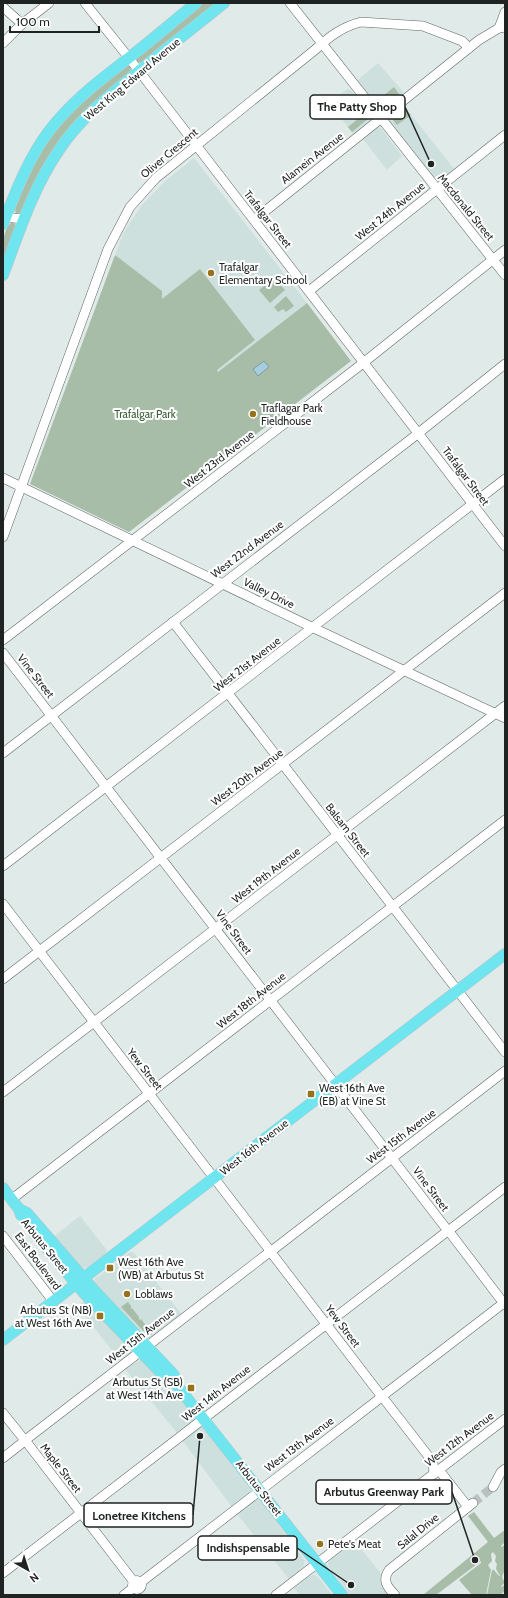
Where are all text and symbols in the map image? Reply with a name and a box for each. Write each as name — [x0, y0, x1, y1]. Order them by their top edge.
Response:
scale bar — [10, 8, 99, 34]
text: 100 m — [16, 14, 50, 29]
street label: West King Edward Avenue — [81, 34, 183, 123]
callout: The Patty Shop — [310, 95, 405, 119]
text: The Patty Shop — [317, 99, 397, 114]
street label: Oliver Crescent — [137, 125, 201, 181]
street label: Alamein Avenue — [278, 129, 346, 187]
street label: Macdonald Street — [435, 171, 497, 244]
street label: West 24th Avenue — [352, 178, 428, 243]
street label: Trafalgar Street — [241, 187, 295, 251]
place label: Trafalgar Elementary School — [219, 260, 308, 287]
marker: Trafalgar Elementary School — [206, 268, 216, 278]
place label: Traflagar Park Fieldhouse — [261, 401, 323, 428]
park label: Trafalgar Park — [114, 407, 176, 421]
marker: Traflagar Park Fieldhouse — [248, 409, 258, 419]
street label: West 23rd Avenue — [181, 427, 257, 491]
street label: Trafalgar Street — [439, 444, 493, 508]
street label: West 22nd Avenue — [208, 517, 286, 581]
street label: Valley Drive — [241, 575, 297, 612]
street label: West 21st Avenue — [211, 633, 284, 695]
street label: Vine Street — [14, 651, 58, 701]
street label: West 20th Avenue — [208, 745, 286, 809]
street label: Balsam Street — [323, 800, 374, 860]
street label: West 19th Avenue — [229, 844, 303, 906]
street label: Vine Street — [213, 907, 255, 957]
street label: West 18th Avenue — [214, 969, 289, 1031]
street label: Yew Street — [124, 1044, 166, 1093]
place label: West 16th Ave (EB) at Vine St — [319, 1081, 386, 1108]
marker: West 16th Ave (EB) at Vine St — [306, 1089, 316, 1099]
street label: West 15th Avenue — [364, 1105, 439, 1167]
street label: West 16th Avenue — [217, 1116, 291, 1178]
street label: Vine Street — [410, 1164, 452, 1214]
street label: Arbutus Street — [19, 1216, 72, 1277]
street label: East Boulevard — [12, 1229, 64, 1293]
place label: West 16th Ave (WB) at Arbutus St — [118, 1255, 204, 1282]
marker: West 16th Ave (WB) at Arbutus St — [105, 1263, 115, 1273]
place label: Loblaws — [135, 1287, 173, 1301]
marker: Loblaws — [122, 1289, 132, 1299]
street label: Yew Street — [322, 1301, 364, 1350]
place label: Arbutus St (NB) at West 16th Ave — [15, 1303, 92, 1330]
street label: West 15th Avenue — [103, 1305, 177, 1367]
marker: Arbutus St (NB) at West 16th Ave — [95, 1311, 105, 1321]
street label: West 14th Avenue — [179, 1362, 253, 1424]
place label: Arbutus St (SB) at West 14th Ave — [106, 1375, 183, 1402]
marker: Arbutus St (SB) at West 14th Ave — [186, 1383, 196, 1393]
street label: West 12th Avenue — [422, 1408, 497, 1469]
street label: West 13th Avenue — [262, 1413, 337, 1475]
street label: Maple Street — [37, 1440, 85, 1496]
street label: Arbutus Street — [233, 1457, 285, 1519]
callout: Arbutus Greenway Park — [316, 1480, 452, 1504]
text: Arbutus Greenway Park — [324, 1484, 444, 1499]
callout: Lonetree Kitchens — [84, 1503, 193, 1527]
text: Lonetree Kitchens — [92, 1508, 186, 1523]
street label: Salal Drive — [394, 1510, 442, 1552]
callout: Indishspensable — [198, 1536, 297, 1560]
place label: Pete's Meat — [328, 1537, 381, 1551]
marker: Pete's Meat — [315, 1539, 325, 1549]
text: Indishspensable — [206, 1540, 290, 1555]
north arrow — [8, 1550, 48, 1590]
text: N — [27, 1570, 42, 1586]

